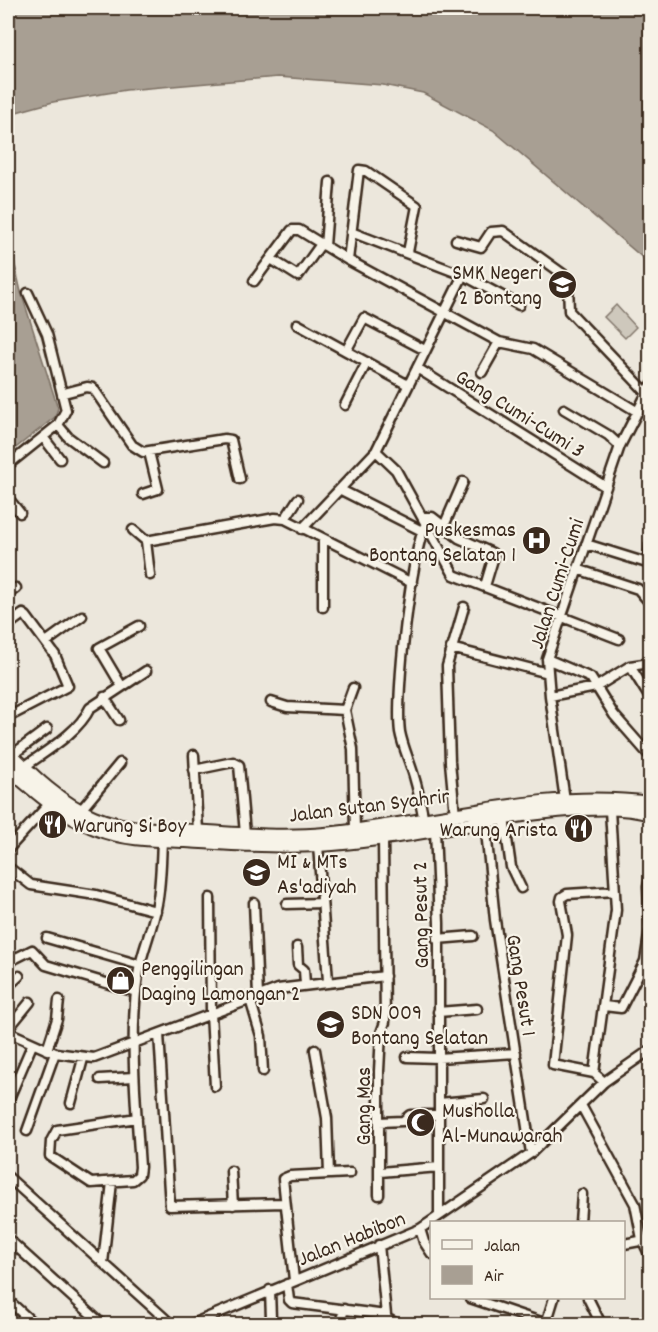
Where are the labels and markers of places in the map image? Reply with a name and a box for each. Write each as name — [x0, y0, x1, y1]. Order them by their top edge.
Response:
place label: SMK Negeri 2 Bontang — [452, 259, 542, 315]
school or university icon: SMK Negeri 2 Bontang — [547, 268, 579, 300]
place label: Puskesmas Bontang Selatan 1 — [369, 516, 516, 572]
hospital icon: Puskesmas Bontang Selatan 1 — [521, 525, 553, 557]
restaurant icon: Warung Si Boy — [36, 808, 68, 840]
place label: Warung Si Boy — [73, 812, 187, 843]
restaurant icon: Warung Arista — [562, 812, 594, 844]
place label: Warung Arista — [440, 816, 558, 847]
place label: MI & MTs As'adiyah — [277, 848, 357, 904]
school or university icon: MI & MTs As'adiyah — [240, 857, 272, 889]
place label: Penggilingan Daging Lamongan 2 — [141, 955, 300, 1011]
shop icon: Penggilingan Daging Lamongan 2 — [104, 964, 136, 996]
place label: SDN 009 Bontang Selatan — [351, 999, 488, 1055]
school or university icon: SDN 009 Bontang Selatan — [314, 1008, 346, 1040]
place label: Musholla Al-Munawarah — [442, 1097, 563, 1153]
mosque icon: Musholla Al-Munawarah — [405, 1106, 437, 1138]

